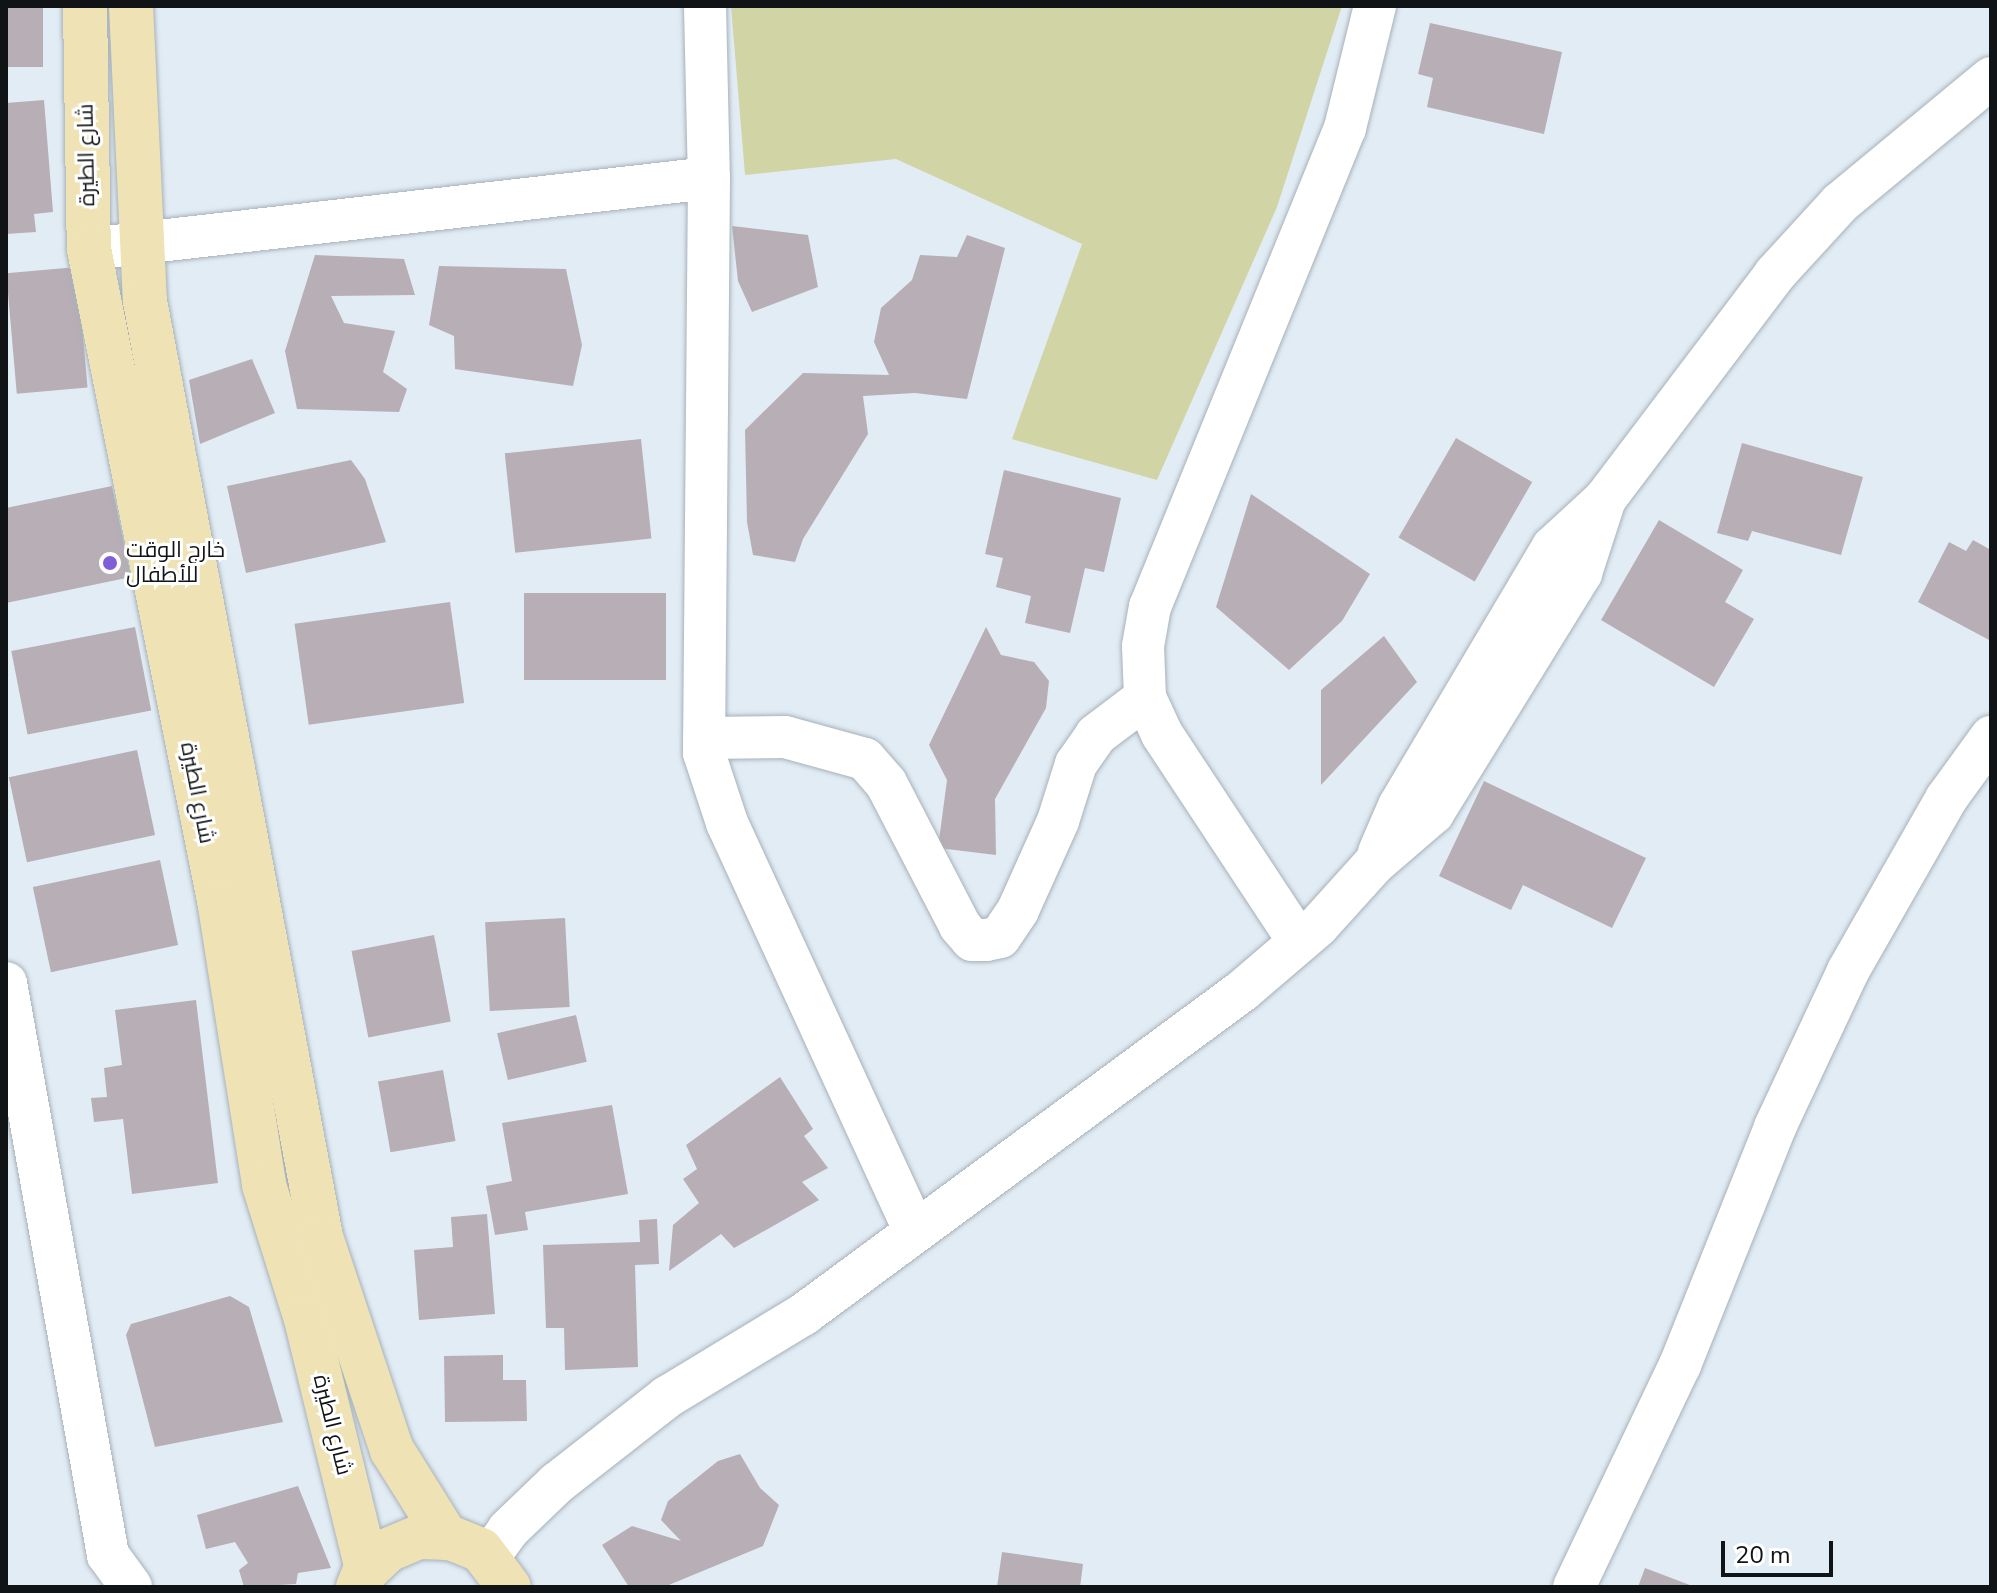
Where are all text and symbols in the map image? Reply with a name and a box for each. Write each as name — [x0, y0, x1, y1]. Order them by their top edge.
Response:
street label: شارع الطيرة — [73, 103, 101, 207]
place label: خارج الوقت للأطفال — [126, 537, 225, 588]
marker: خارج الوقت للأطفال — [101, 554, 119, 572]
street label: شارع الطيرة — [174, 740, 220, 846]
street label: شارع الطيرة — [307, 1372, 357, 1478]
scale bar — [1725, 1525, 1837, 1575]
text: 20 m — [1735, 1539, 1791, 1571]

